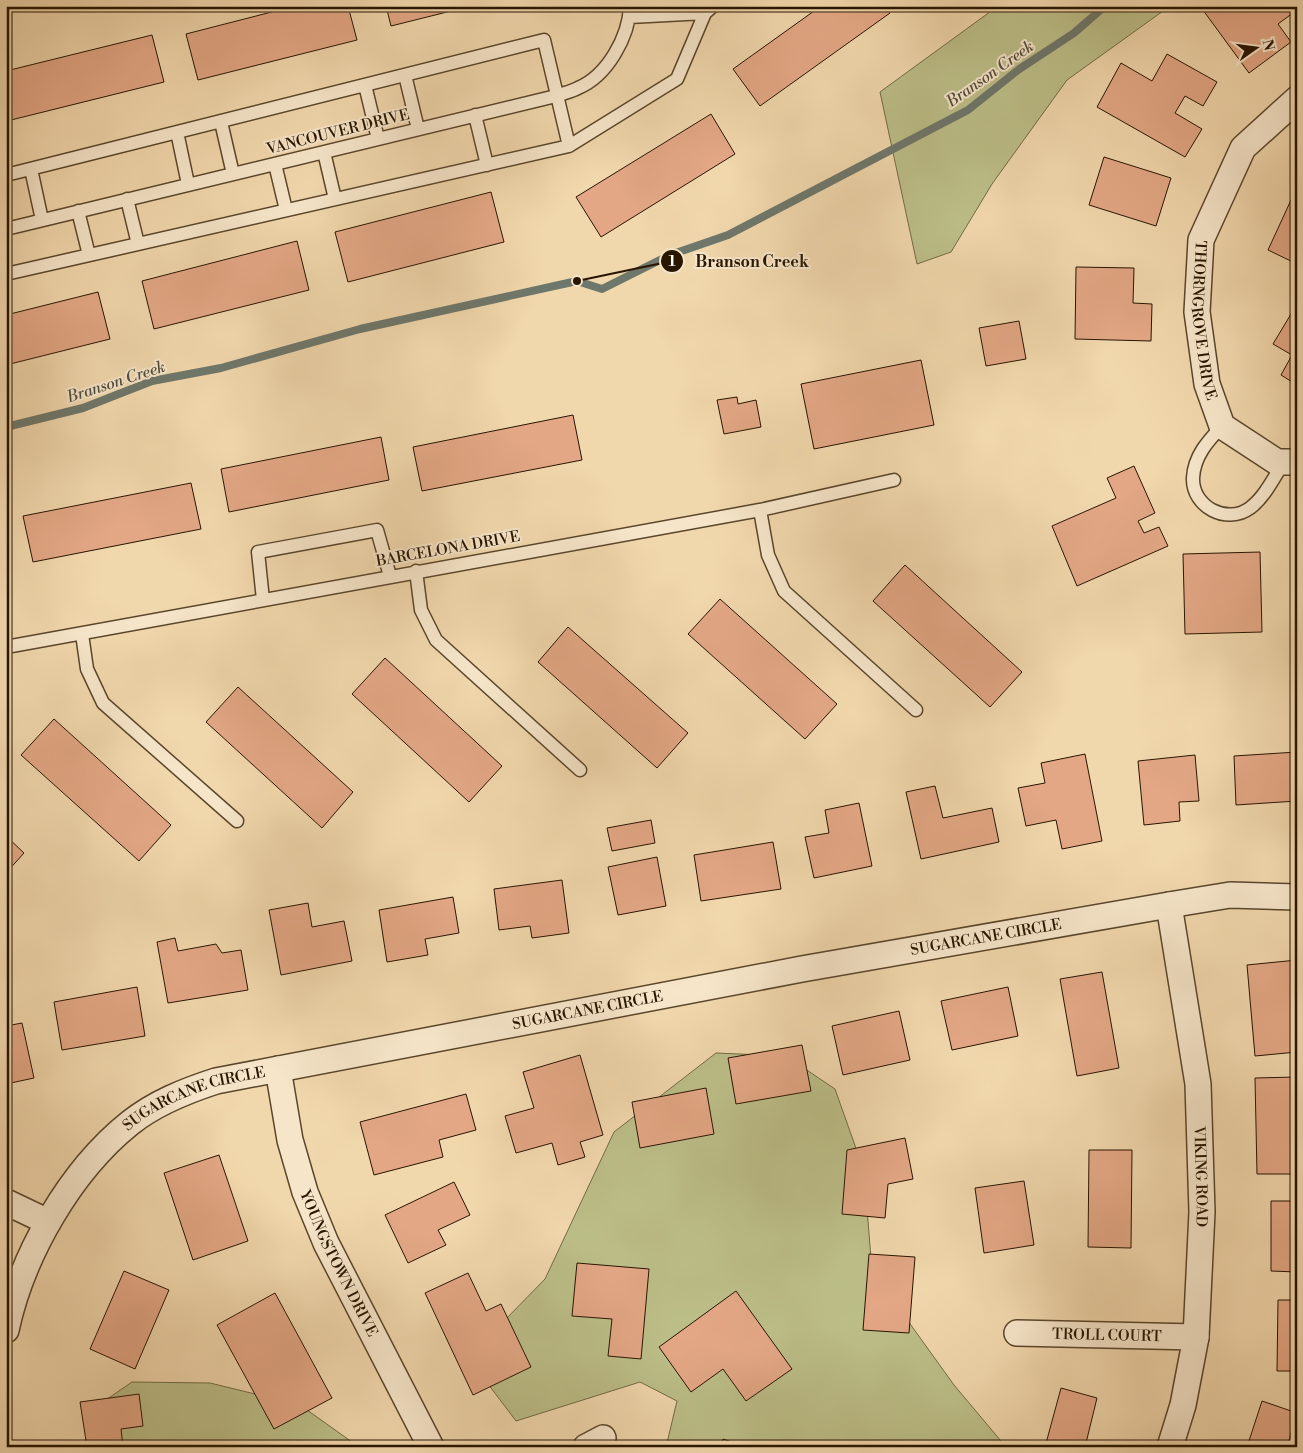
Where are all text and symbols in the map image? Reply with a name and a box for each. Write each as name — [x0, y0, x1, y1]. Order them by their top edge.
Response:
north arrow — [1230, 22, 1280, 72]
water label: Branson Creek — [942, 36, 1038, 112]
text: N — [1258, 38, 1278, 53]
street label: VANCOUVER DRIVE — [264, 105, 411, 159]
street label: THORNGROVE DRIVE — [1187, 240, 1221, 403]
callout: Branson Creek — [660, 246, 818, 277]
text: 1 — [668, 252, 676, 271]
text: Branson Creek — [695, 252, 810, 272]
water label: Branson Creek — [63, 357, 168, 408]
street label: BARCELONA DRIVE — [374, 527, 521, 571]
street label: SUGARCANE CIRCLE — [909, 914, 1063, 959]
street label: SUGARCANE CIRCLE — [511, 986, 665, 1034]
street label: SUGARCANE CIRCLE — [119, 1062, 267, 1135]
street label: VIKING ROAD — [1190, 1125, 1212, 1228]
street label: YOUNGSTOWN DRIVE — [295, 1186, 382, 1340]
street label: TROLL COURT — [1052, 1324, 1162, 1346]

